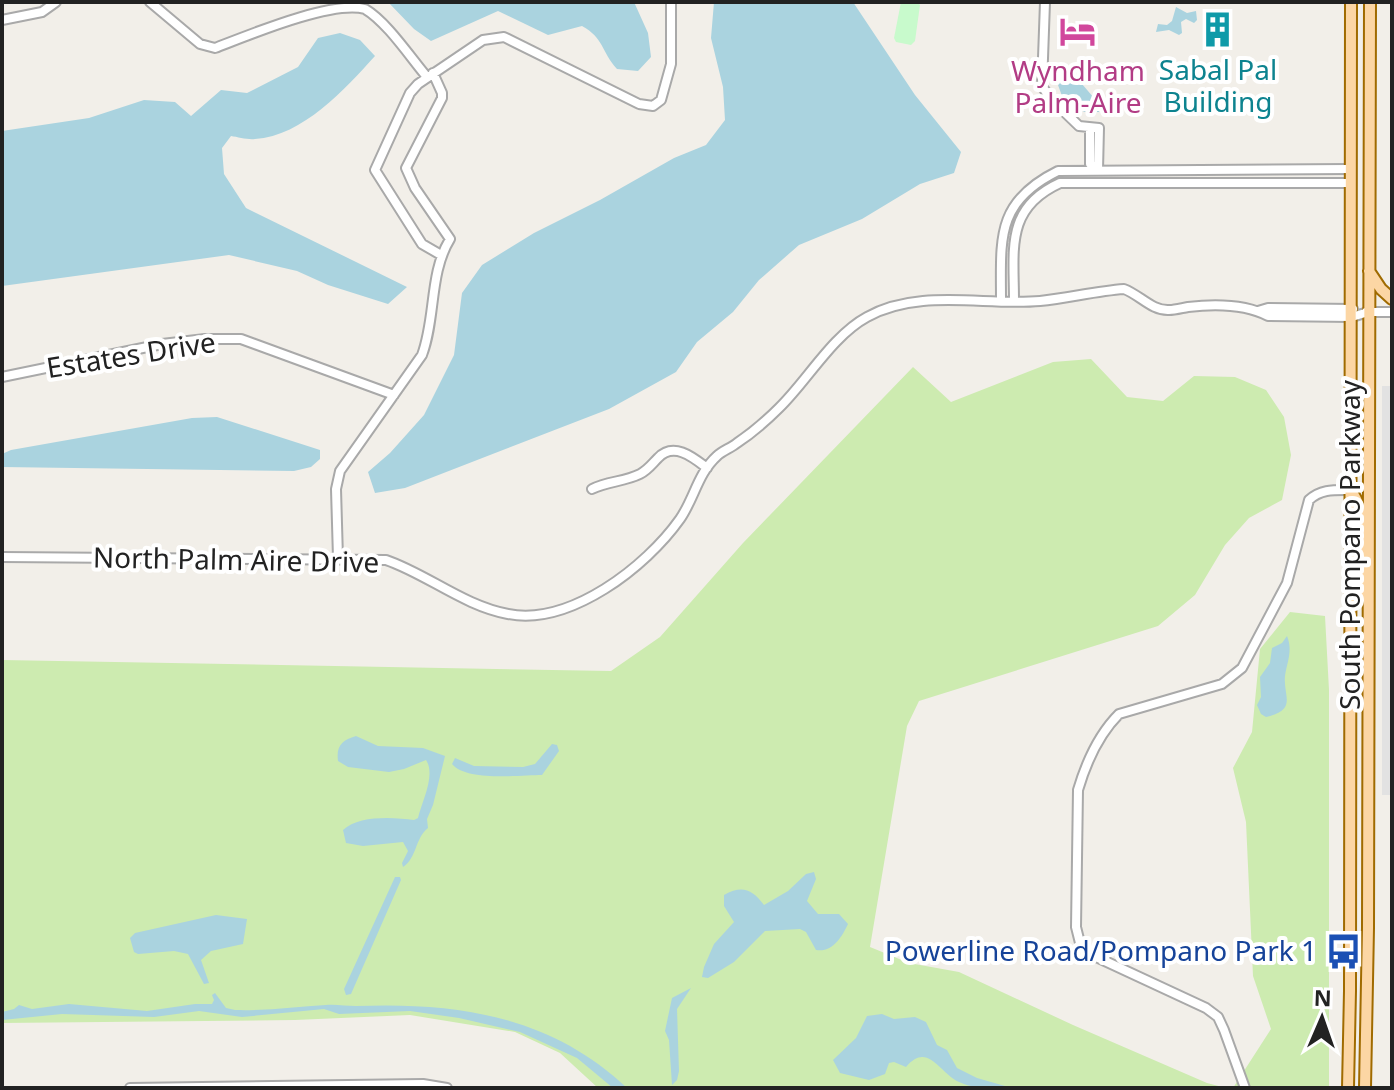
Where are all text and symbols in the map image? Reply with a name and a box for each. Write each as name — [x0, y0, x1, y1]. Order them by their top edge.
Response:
building icon: Sabal Pal Building — [1199, 11, 1237, 49]
hotel icon: Wyndham Palm-Aire — [1059, 12, 1097, 50]
place label: Sabal Pal Building — [1159, 50, 1277, 120]
place label: Wyndham Palm-Aire — [1011, 51, 1145, 121]
street label: Estates Drive — [44, 322, 218, 386]
street label: South Pompano Parkway — [1330, 379, 1368, 710]
street label: North Palm Aire Drive — [93, 538, 379, 580]
place label: Powerline Road/Pompano Park 1 — [885, 931, 1317, 969]
bus stop icon: Powerline Road/Pompano Park 1 — [1324, 932, 1362, 970]
north arrow — [1282, 978, 1362, 1058]
text: N — [1313, 982, 1332, 1012]

